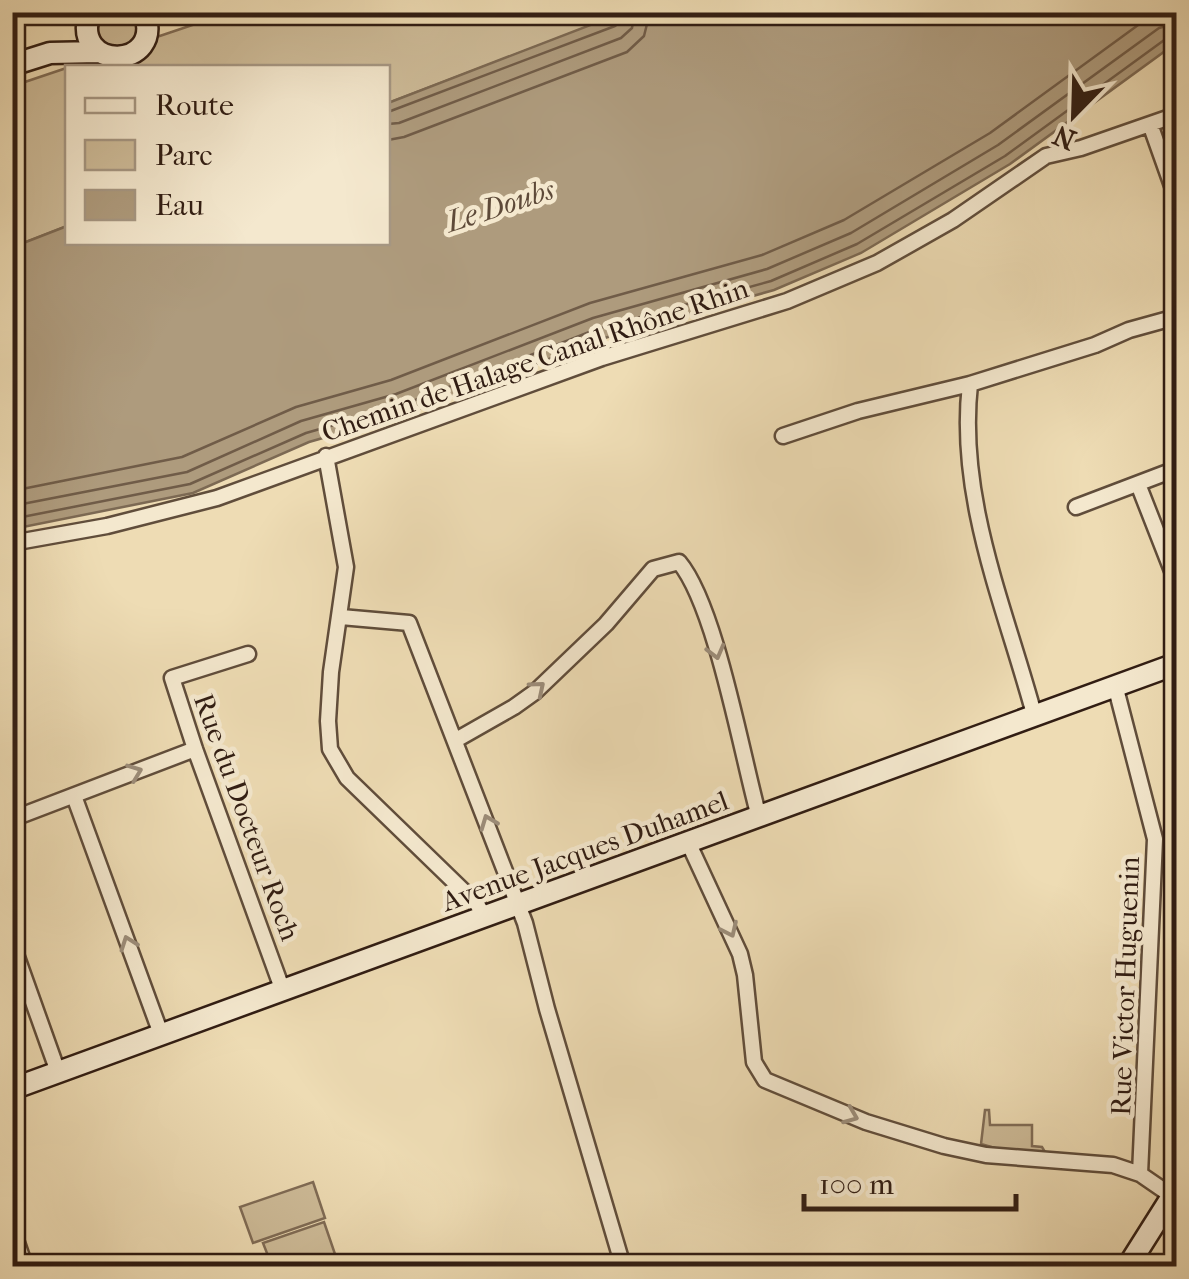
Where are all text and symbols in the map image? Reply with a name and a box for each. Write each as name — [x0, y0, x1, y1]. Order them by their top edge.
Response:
legend — [65, 65, 390, 245]
north arrow — [1024, 65, 1124, 165]
text: Route — [155, 88, 234, 123]
text: N — [1048, 118, 1081, 157]
text: Parc — [155, 138, 213, 173]
water label: Le Doubs — [440, 172, 559, 240]
text: Eau — [155, 188, 204, 223]
street label: Chemin de Halage Canal Rhône Rhin — [317, 271, 753, 449]
one-way arrow — [704, 643, 725, 660]
one-way arrow — [527, 682, 545, 700]
street label: Rue du Docteur Roch — [187, 689, 307, 945]
one-way arrow — [125, 764, 142, 784]
street label: Avenue Jacques Duhamel — [436, 784, 733, 919]
one-way arrow — [479, 814, 499, 832]
street label: Rue Victor Huguenin — [1104, 856, 1146, 1116]
one-way arrow — [717, 920, 737, 938]
one-way arrow — [119, 935, 140, 952]
one-way arrow — [841, 1104, 858, 1124]
scale bar — [804, 1149, 1016, 1211]
text: 100 m — [819, 1167, 894, 1202]

